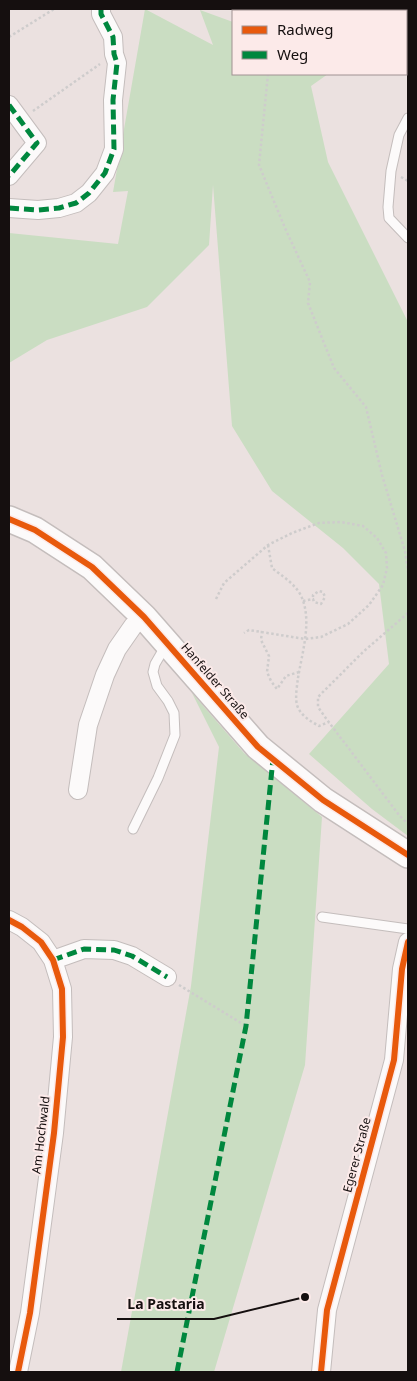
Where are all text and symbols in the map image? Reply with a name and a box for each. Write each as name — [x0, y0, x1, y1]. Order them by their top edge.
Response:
legend — [232, 10, 407, 75]
text: Radweg — [277, 19, 333, 39]
text: Weg — [277, 44, 308, 64]
street label: Hanfelder Straße — [177, 639, 253, 723]
street label: Am Hochwald — [27, 1095, 54, 1175]
street label: Egerer Straße — [338, 1115, 375, 1194]
callout: La Pastaria — [117, 1290, 214, 1319]
text: La Pastaria — [127, 1294, 205, 1313]

